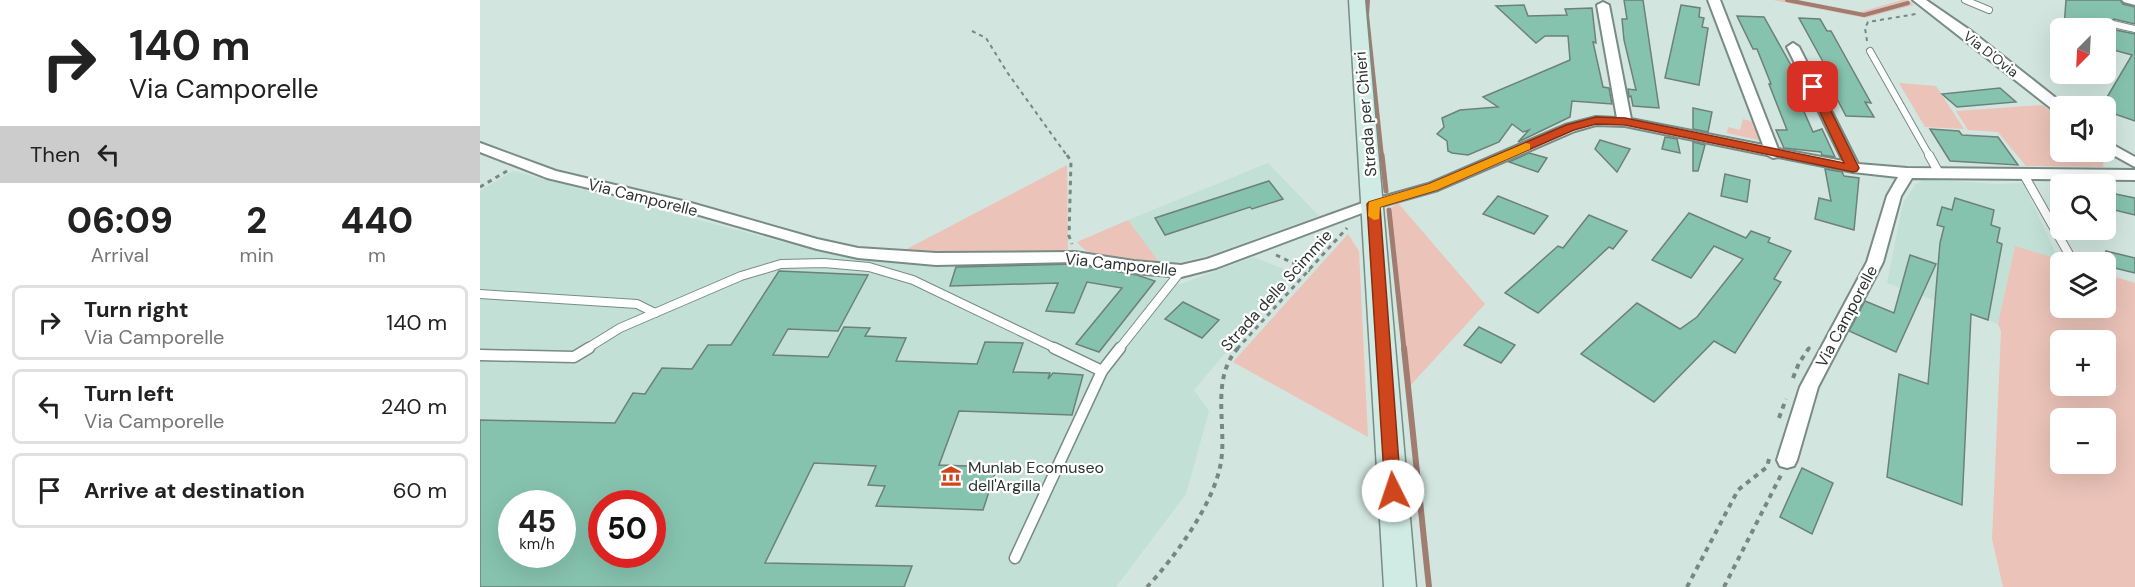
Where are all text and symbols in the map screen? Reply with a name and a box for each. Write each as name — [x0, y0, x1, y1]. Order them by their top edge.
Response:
text: 140 m — [129, 18, 251, 73]
north arrow — [2050, 18, 2116, 84]
map controls — [2050, 18, 2116, 474]
icon: right — [30, 24, 108, 102]
street label: Via D'Ovia — [1960, 27, 2022, 81]
street label: Strada per Chieri — [1350, 50, 1381, 178]
pin — [1787, 61, 1838, 112]
icon: arrive — [1796, 70, 1829, 103]
text: Via Camporelle — [129, 71, 319, 106]
button: sound — [2050, 96, 2116, 162]
icon: left — [92, 138, 125, 171]
text: Then — [30, 140, 80, 169]
street label: Via Camporelle — [586, 174, 700, 221]
button: search — [2050, 174, 2116, 240]
text: 06:09 — [67, 197, 173, 244]
text: 2 — [246, 197, 267, 244]
text: 440 — [341, 197, 413, 244]
street label: Strada delle Scimmie — [1216, 225, 1337, 356]
text: Arrival — [91, 242, 149, 268]
text: min — [240, 242, 274, 268]
text: m — [368, 242, 386, 268]
street label: Via Camporelle — [1064, 248, 1178, 281]
button: layers — [2050, 252, 2116, 318]
street label: Via Camporelle — [1811, 262, 1882, 371]
text: Turn right — [84, 295, 189, 324]
icon: right — [33, 306, 66, 339]
text: 140 m — [386, 308, 447, 337]
text: Via Camporelle — [84, 324, 224, 350]
button: + — [2050, 330, 2116, 396]
text: Turn left — [84, 379, 174, 408]
icon: left — [33, 390, 66, 423]
text: 240 m — [381, 392, 447, 421]
text: Via Camporelle — [84, 408, 224, 434]
button: − — [2050, 408, 2116, 474]
place label: Munlab Ecomuseo dell'Argilla — [968, 457, 1104, 496]
position arrow — [1361, 459, 1425, 523]
museum icon: Munlab Ecomuseo dell'Argilla — [939, 464, 963, 488]
icon: arrive — [33, 474, 66, 507]
text: Arrive at destination — [84, 476, 305, 505]
text: 60 m — [393, 476, 447, 505]
speed limit sign: 50 — [588, 490, 666, 568]
text: 45 — [518, 502, 556, 541]
text: km/h — [519, 534, 555, 554]

